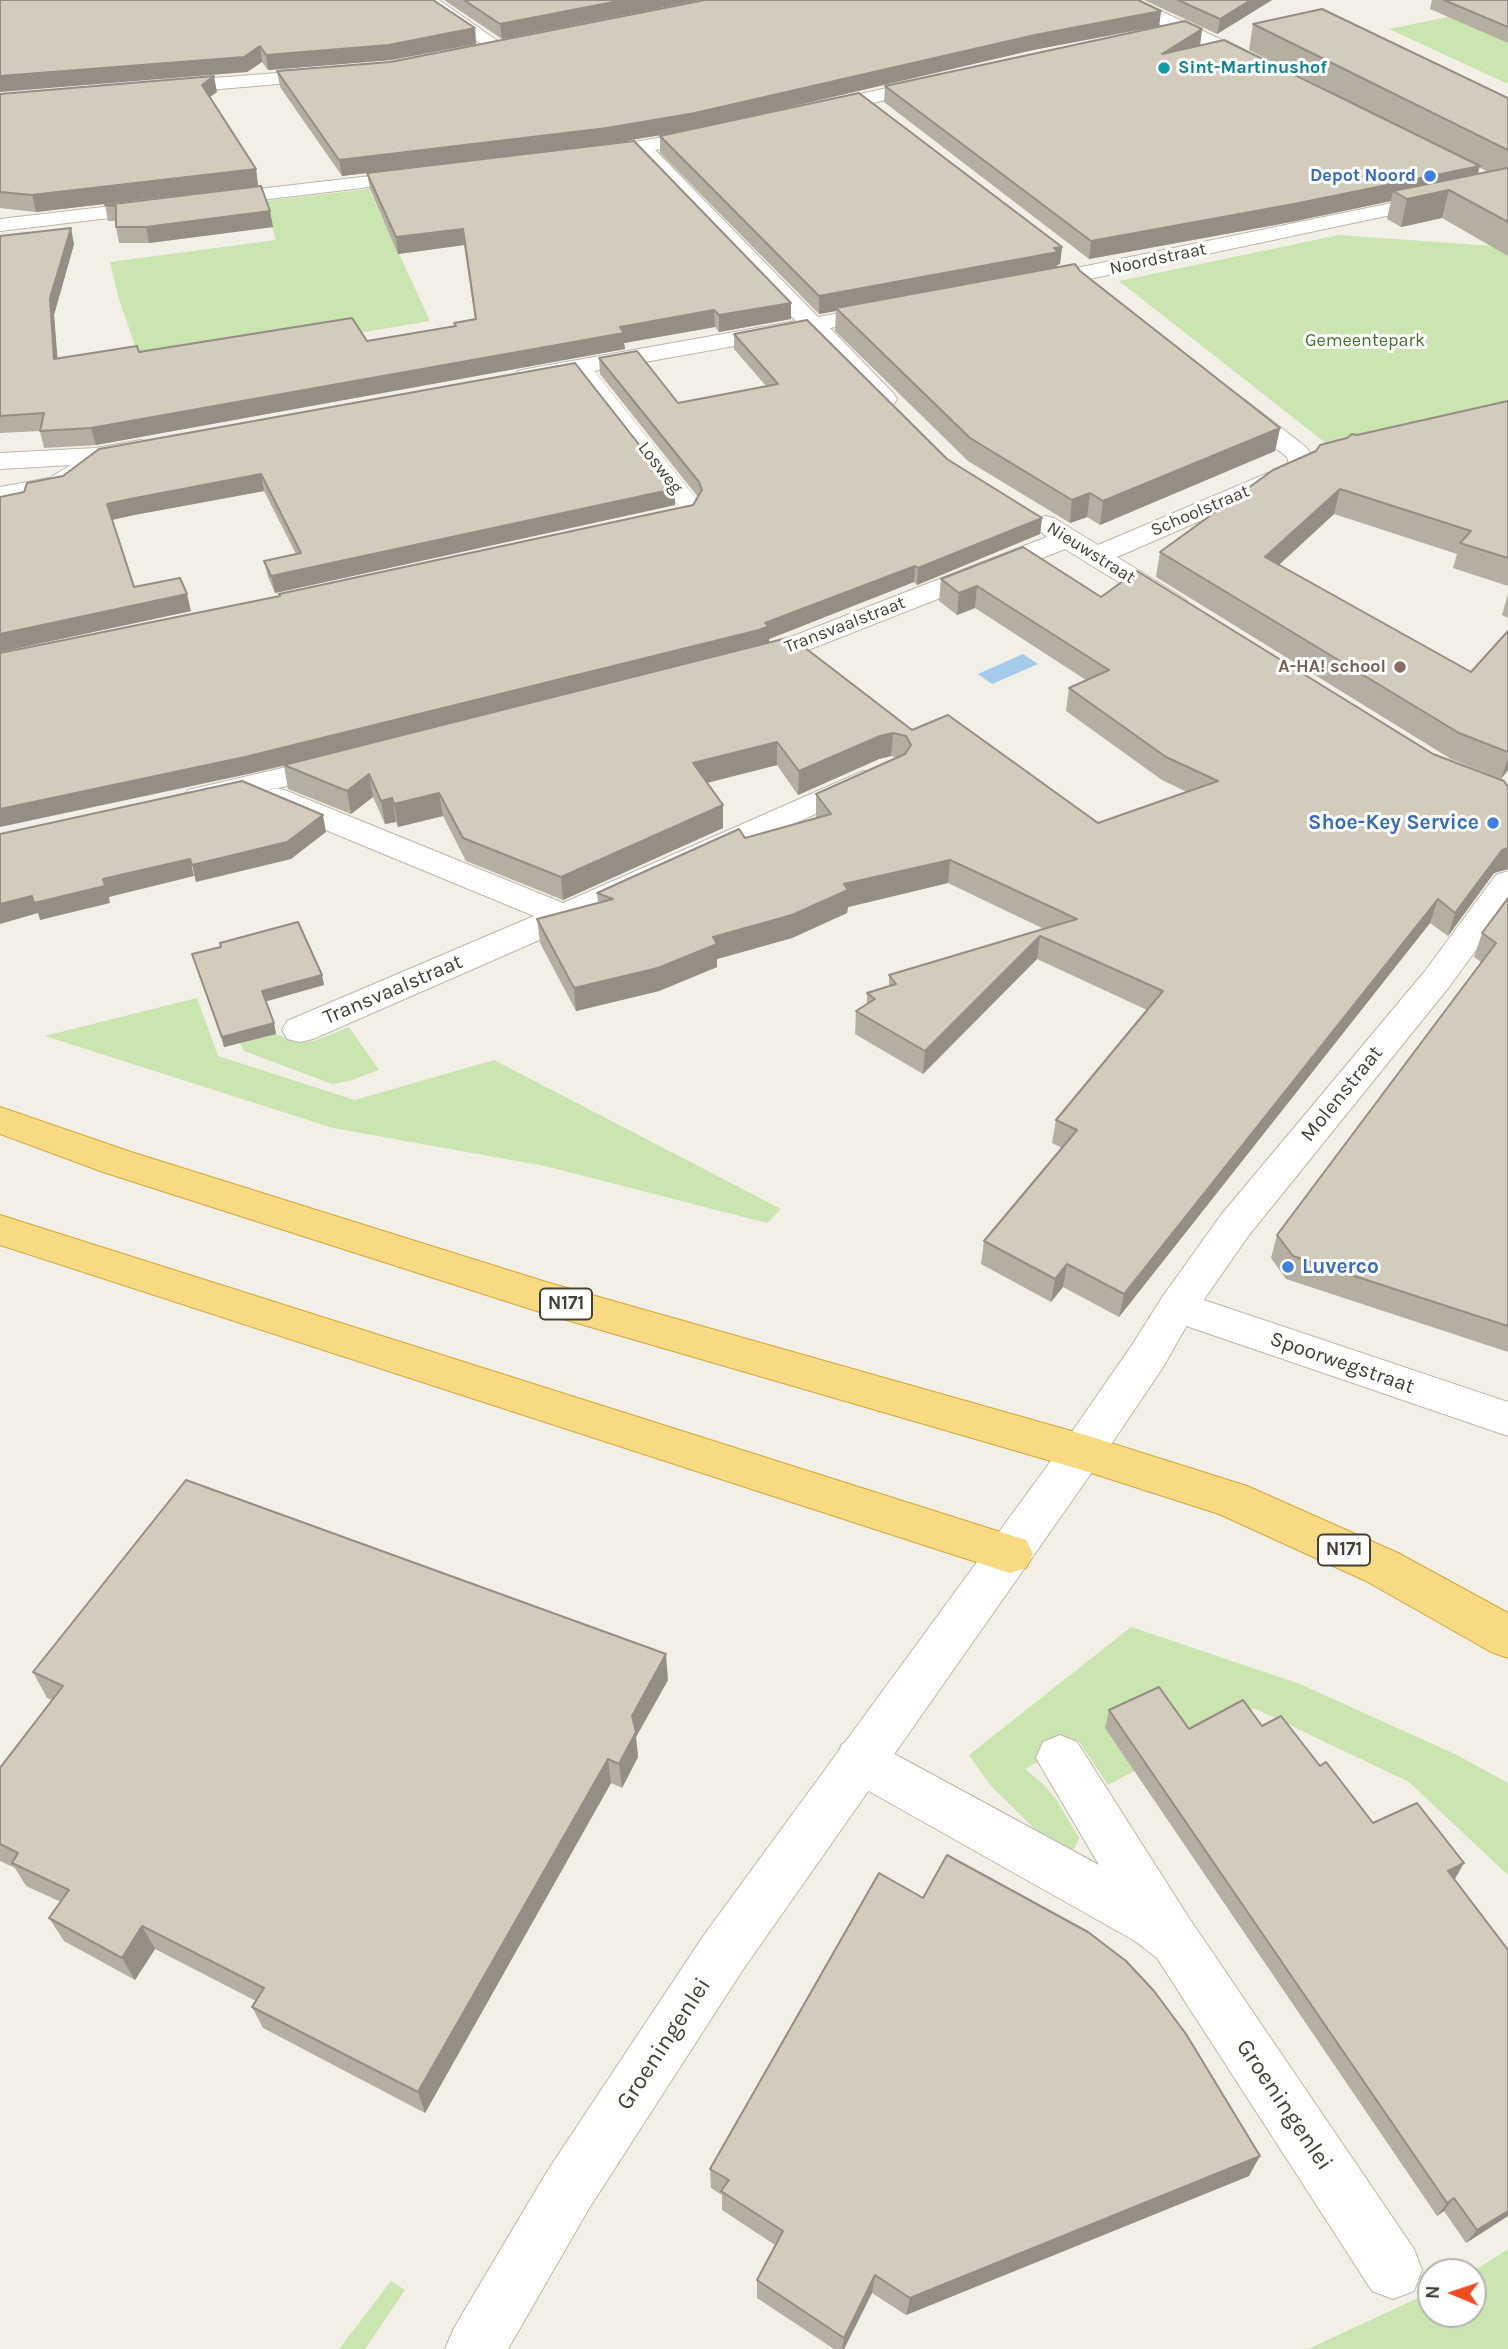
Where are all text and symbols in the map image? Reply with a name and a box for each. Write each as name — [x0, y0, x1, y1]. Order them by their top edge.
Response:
place label: Sint-Martinushof — [1178, 57, 1327, 79]
marker: Sint-Martinushof — [1156, 60, 1172, 76]
place label: Depot Noord — [1310, 165, 1416, 187]
marker: Depot Noord — [1422, 168, 1438, 184]
street label: Noordstraat — [1108, 238, 1208, 280]
park label: Gemeentepark — [1305, 330, 1425, 352]
street label: Losweg — [633, 438, 687, 498]
street label: Schoolstraat — [1147, 481, 1253, 541]
street label: Nieuwstraat — [1043, 517, 1139, 589]
street label: Transvaalstraat — [782, 592, 908, 658]
place label: A-HA! school — [1278, 656, 1386, 678]
marker: A-HA! school — [1392, 659, 1408, 675]
place label: Shoe-Key Service — [1308, 810, 1479, 836]
marker: Shoe-Key Service — [1485, 815, 1501, 831]
street label: Transvaalstraat — [320, 949, 466, 1031]
street label: Molenstraat — [1296, 1041, 1388, 1147]
place label: Luverco — [1302, 1254, 1379, 1280]
marker: Luverco — [1280, 1259, 1296, 1275]
road number: N171 — [540, 1288, 592, 1320]
street label: Spoorwegstraat — [1267, 1327, 1417, 1399]
road number: N171 — [1318, 1534, 1370, 1566]
street label: Groeningenlei — [610, 1972, 718, 2116]
street label: Groeningenlei — [1229, 2034, 1339, 2176]
north arrow — [1417, 2258, 1487, 2328]
text: N — [1422, 2285, 1444, 2300]

